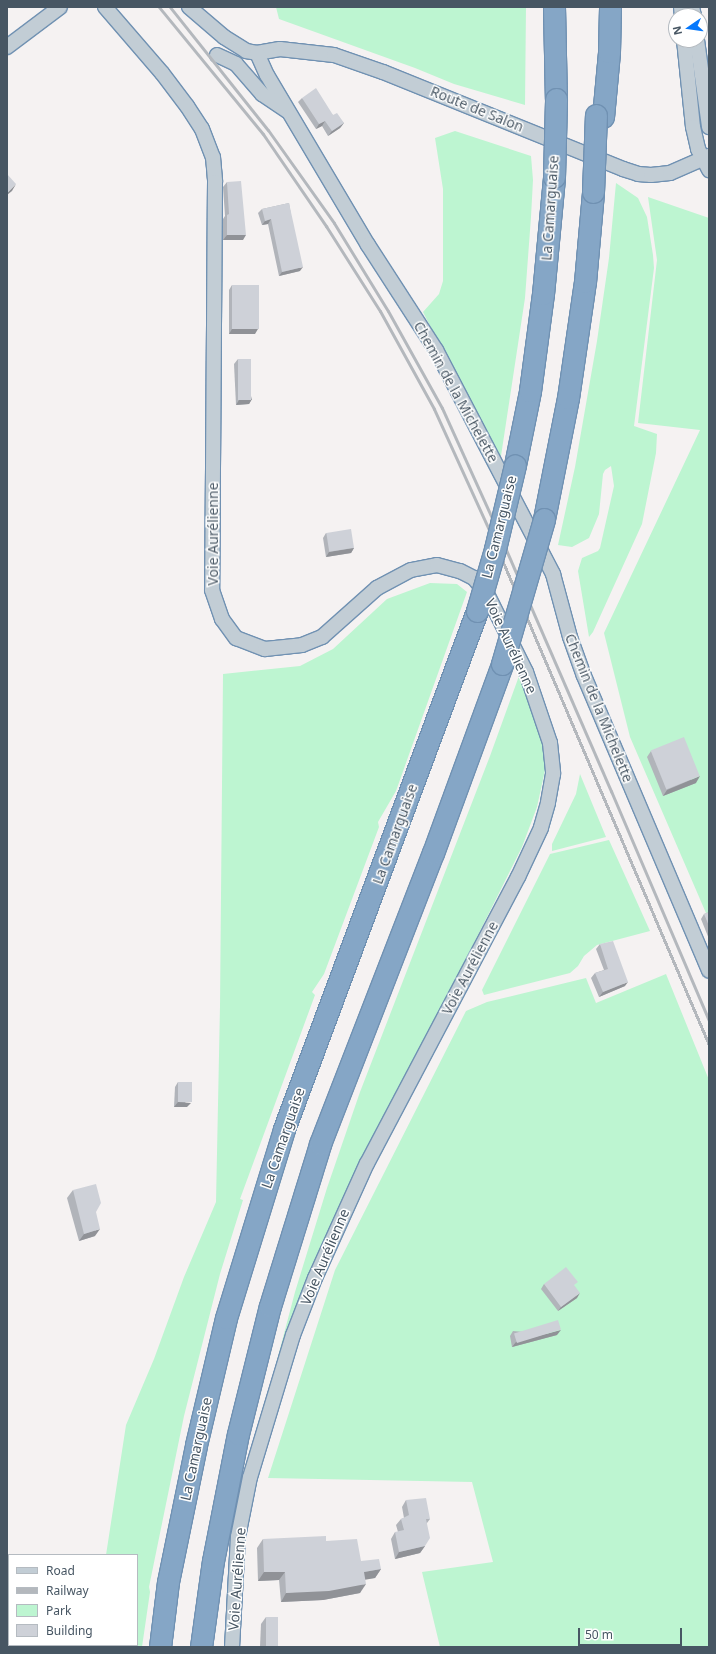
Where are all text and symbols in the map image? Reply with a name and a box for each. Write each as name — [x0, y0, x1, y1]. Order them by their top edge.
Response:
north arrow — [668, 8, 708, 48]
text: N — [668, 25, 685, 37]
street label: Route de Salon — [428, 83, 526, 135]
street label: La Camarguaise — [538, 155, 562, 261]
street label: Chemin de la Michelette — [410, 319, 502, 465]
street label: La Camarguaise — [478, 474, 520, 580]
street label: Voie Aurélienne — [205, 482, 221, 586]
street label: Voie Aurélienne — [482, 596, 540, 696]
street label: Chemin de la Michelette — [561, 631, 637, 785]
street label: La Camarguaise — [369, 782, 421, 886]
street label: Voie Aurélienne — [438, 919, 502, 1017]
street label: La Camarguaise — [258, 1085, 308, 1191]
street label: Voie Aurélienne — [297, 1206, 353, 1308]
street label: La Camarguaise — [177, 1396, 215, 1502]
street label: Voie Aurélienne — [225, 1527, 249, 1631]
legend — [8, 1554, 138, 1646]
text: Road — [46, 1562, 75, 1579]
text: Railway — [46, 1582, 89, 1599]
text: Park — [46, 1602, 71, 1619]
scale bar — [580, 1620, 684, 1646]
text: Building — [46, 1622, 93, 1639]
text: 50 m — [585, 1626, 613, 1643]

